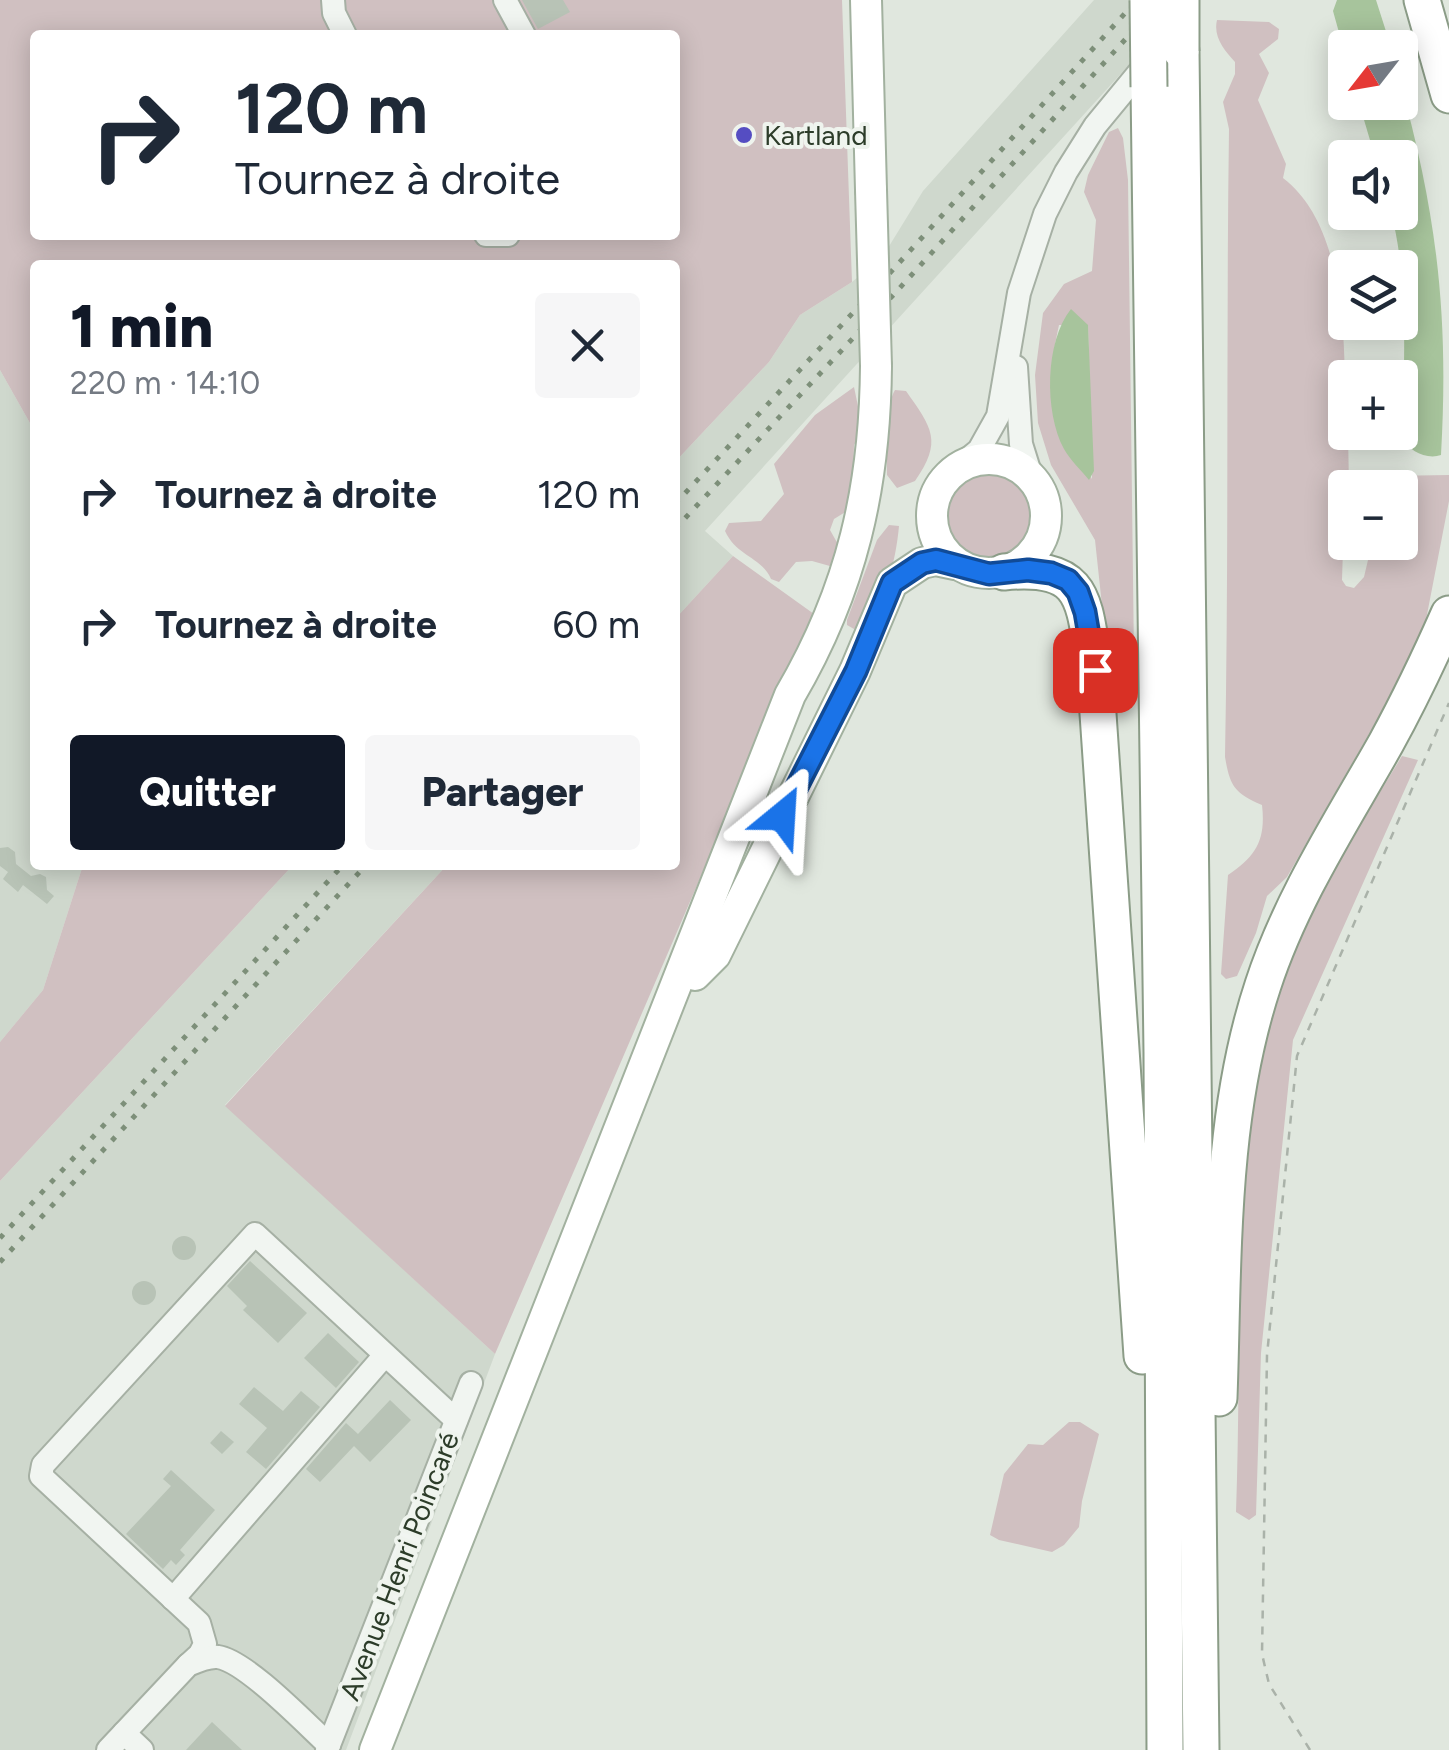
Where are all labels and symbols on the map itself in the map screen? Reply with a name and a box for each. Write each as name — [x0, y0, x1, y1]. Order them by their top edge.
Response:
north arrow — [1328, 30, 1418, 120]
place label: Kartland — [764, 118, 868, 152]
marker: Kartland — [733, 124, 755, 146]
pin — [1053, 628, 1138, 713]
position arrow — [730, 764, 834, 868]
street label: Avenue Henri Poincaré — [332, 1427, 466, 1705]

